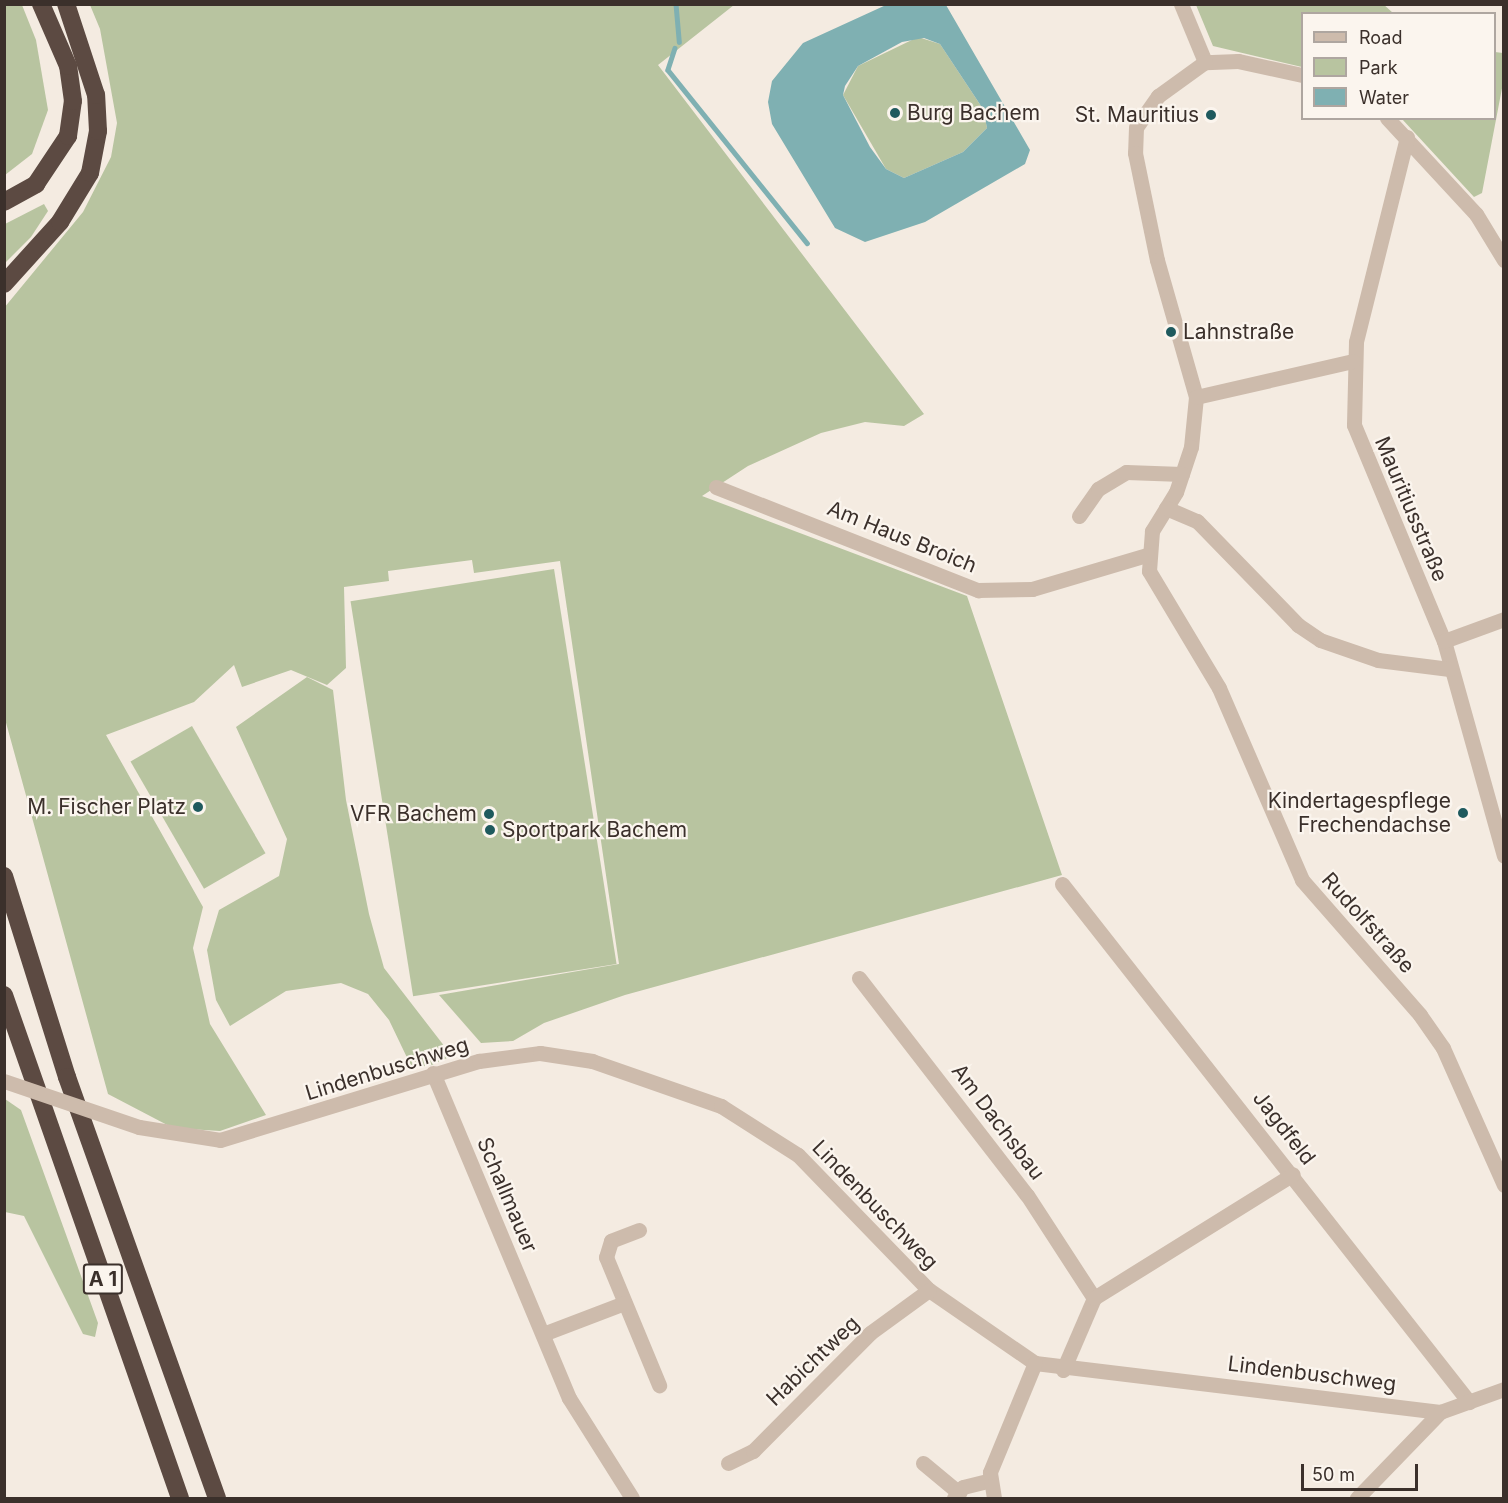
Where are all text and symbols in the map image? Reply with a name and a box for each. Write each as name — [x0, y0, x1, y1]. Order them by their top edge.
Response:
legend — [1301, 12, 1496, 120]
text: Road — [1359, 27, 1402, 48]
text: Park — [1359, 57, 1398, 78]
text: Water — [1359, 87, 1409, 108]
place label: Burg Bachem — [907, 100, 1040, 126]
place label: St. Mauritius — [1075, 102, 1199, 128]
marker: Burg Bachem — [888, 106, 902, 120]
marker: St. Mauritius — [1204, 108, 1218, 122]
place label: Lahnstraße — [1183, 319, 1294, 345]
marker: Lahnstraße — [1164, 325, 1178, 339]
street label: Mauritiusstraße — [1369, 433, 1453, 585]
street label: Am Haus Broich — [824, 496, 980, 578]
place label: Kindertagespflege Frechendachse — [1268, 788, 1451, 838]
place label: M. Fischer Platz — [27, 794, 186, 820]
marker: M. Fischer Platz — [191, 800, 205, 814]
place label: VFR Bachem — [350, 801, 477, 827]
marker: Kindertagespflege Frechendachse — [1456, 806, 1470, 820]
marker: VFR Bachem — [482, 807, 496, 821]
place label: Sportpark Bachem — [502, 817, 687, 843]
marker: Sportpark Bachem — [483, 823, 497, 837]
street label: Rudolfstraße — [1316, 868, 1420, 978]
street label: Lindenbuschweg — [302, 1032, 472, 1106]
street label: Am Dachsbau — [946, 1059, 1050, 1185]
street label: Jagdfeld — [1247, 1086, 1321, 1170]
street label: Schallmauer — [471, 1134, 543, 1256]
street label: Lindenbuschweg — [807, 1135, 943, 1275]
road number: A 1 — [82, 1262, 124, 1296]
street label: Habichtweg — [761, 1311, 865, 1411]
street label: Lindenbuschweg — [1226, 1351, 1398, 1397]
scale bar — [1304, 1452, 1421, 1490]
text: 50 m — [1312, 1464, 1355, 1485]

